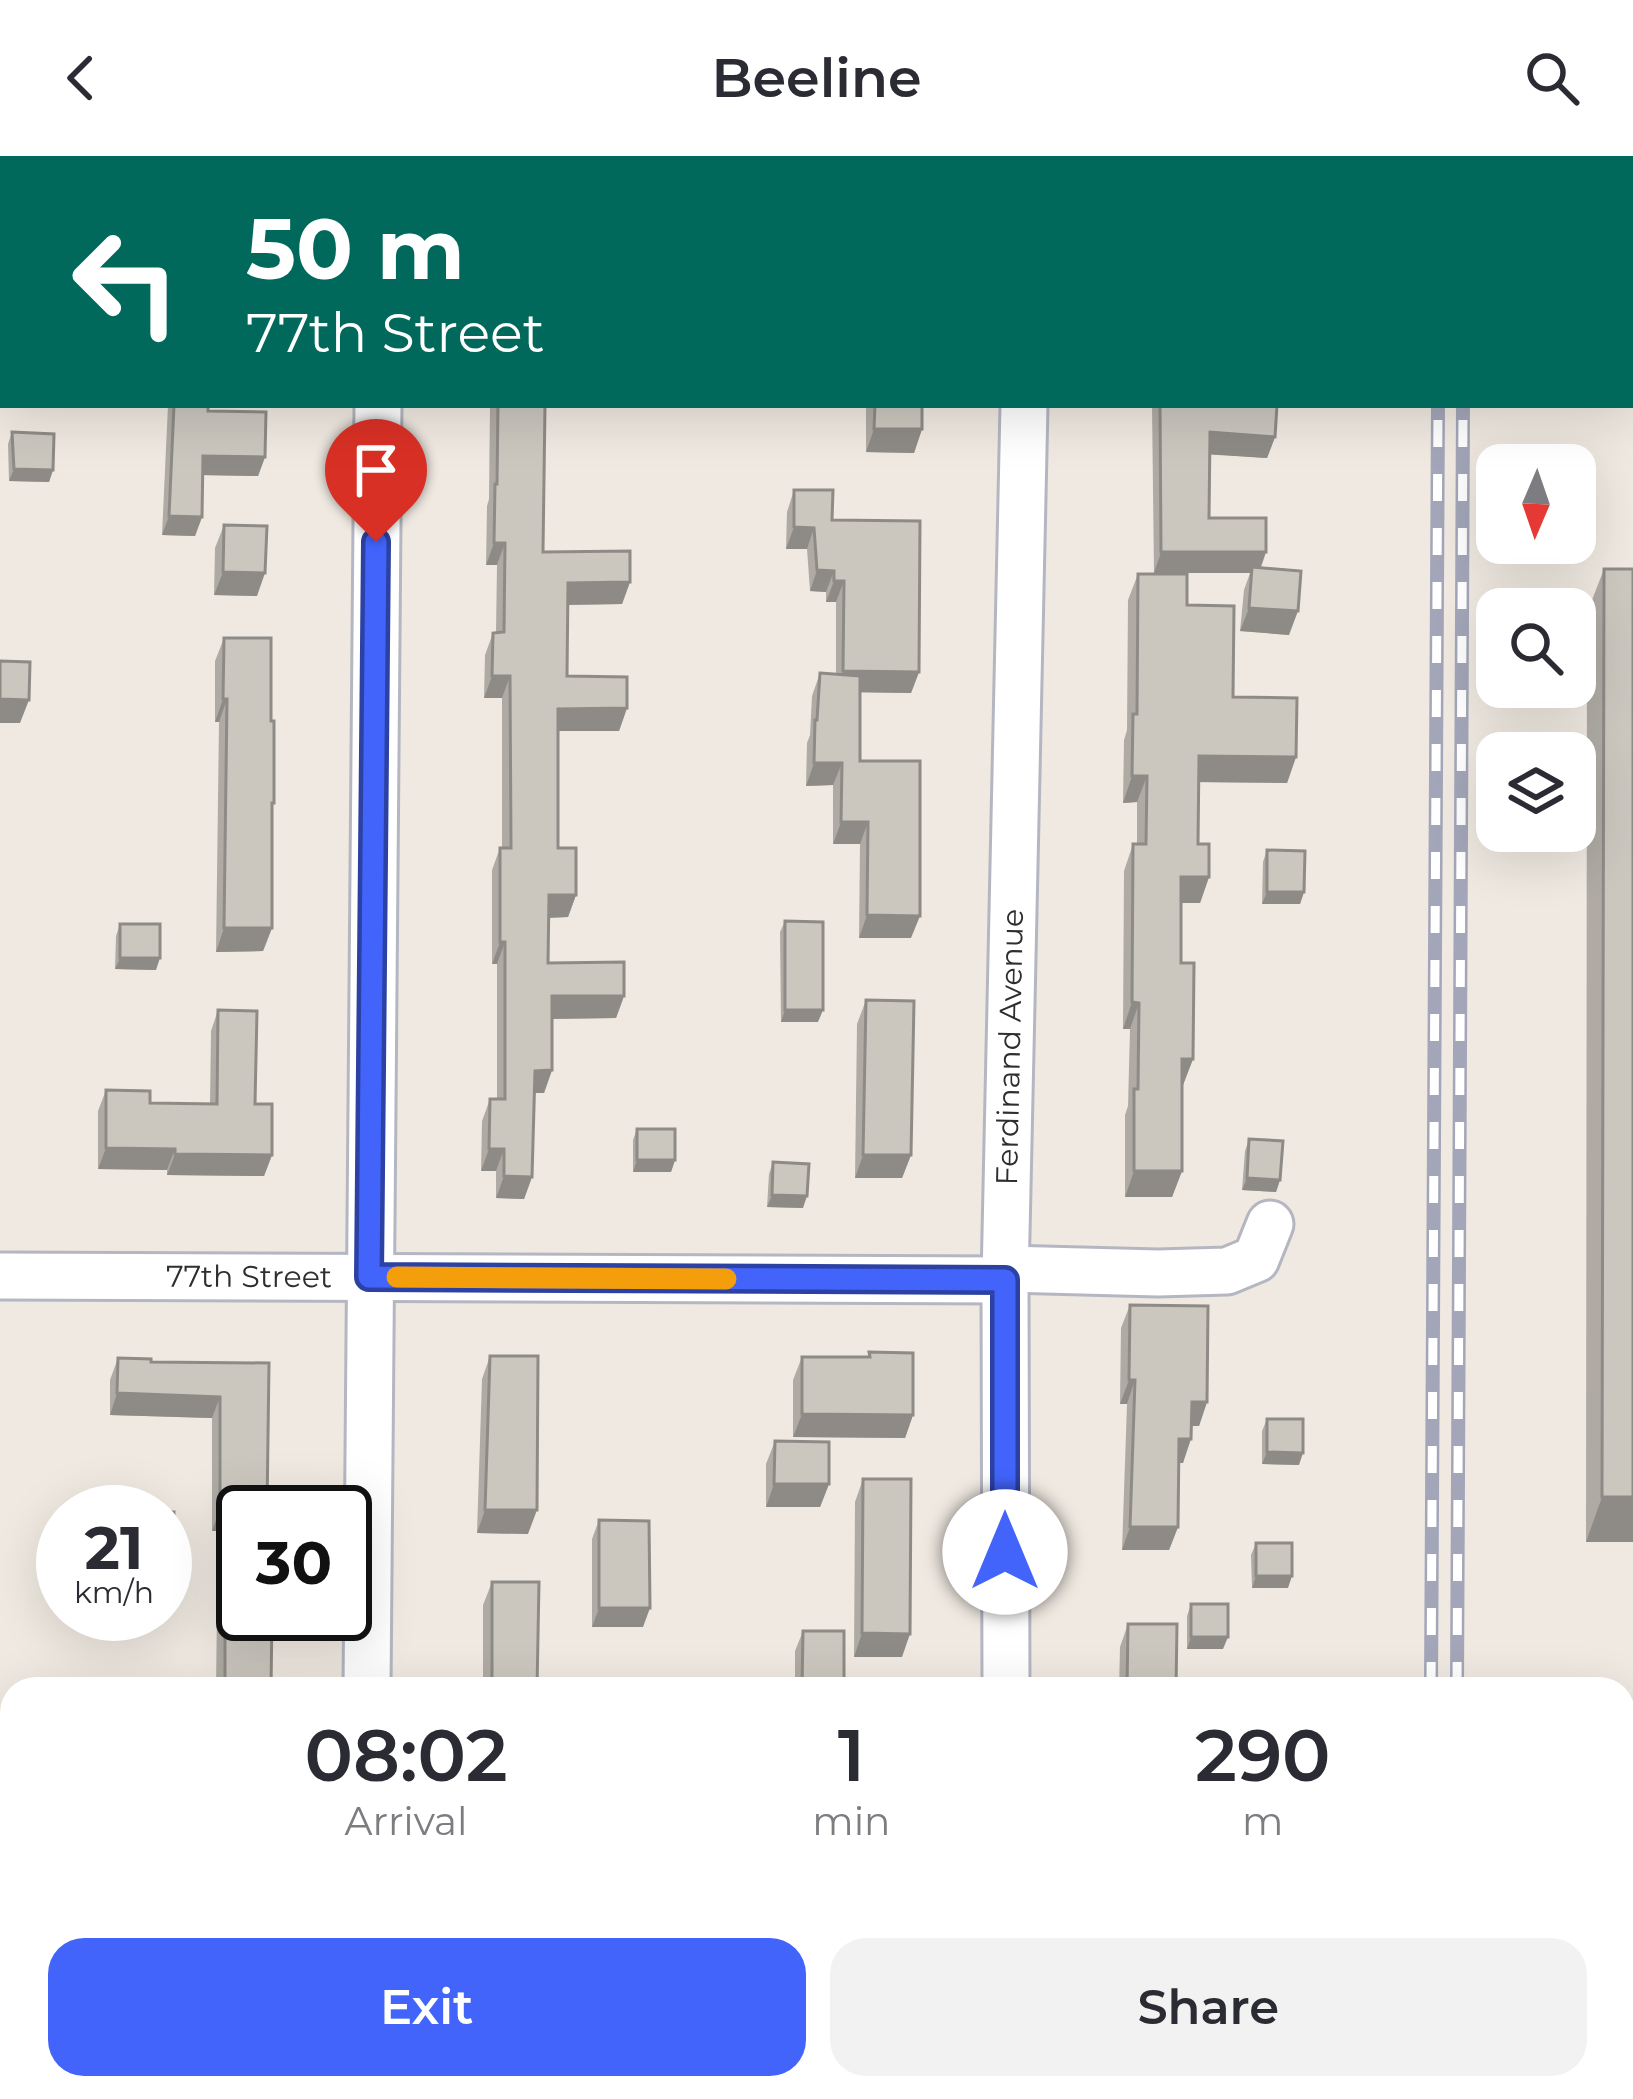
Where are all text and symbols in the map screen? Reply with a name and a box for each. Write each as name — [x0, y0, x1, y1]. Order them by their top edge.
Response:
icon: back — [48, 45, 114, 111]
text: Beeline — [711, 45, 922, 111]
icon: search — [1519, 45, 1585, 111]
text: 50 m — [246, 198, 465, 300]
icon: left — [48, 204, 204, 360]
text: 77th Street — [246, 300, 545, 366]
pin — [325, 419, 427, 542]
icon: arrive — [343, 437, 409, 503]
north arrow — [1476, 444, 1596, 564]
map controls — [1476, 444, 1596, 852]
button: search — [1476, 588, 1596, 708]
button: layers — [1476, 732, 1596, 852]
street label: Ferdinand Avenue — [988, 908, 1031, 1186]
street label: 77th Street — [166, 1258, 332, 1295]
speed limit sign: 30 — [216, 1485, 372, 1641]
position arrow — [942, 1489, 1068, 1615]
text: 21 — [85, 1511, 143, 1584]
text: km/h — [74, 1574, 154, 1611]
text: 08:02 — [305, 1711, 508, 1799]
text: 1 — [838, 1711, 865, 1799]
text: 290 — [1195, 1711, 1331, 1799]
text: Arrival — [345, 1797, 468, 1845]
text: min — [812, 1797, 890, 1845]
text: m — [1242, 1797, 1283, 1845]
button: Exit — [48, 1938, 806, 2076]
button: Share — [830, 1938, 1587, 2076]

